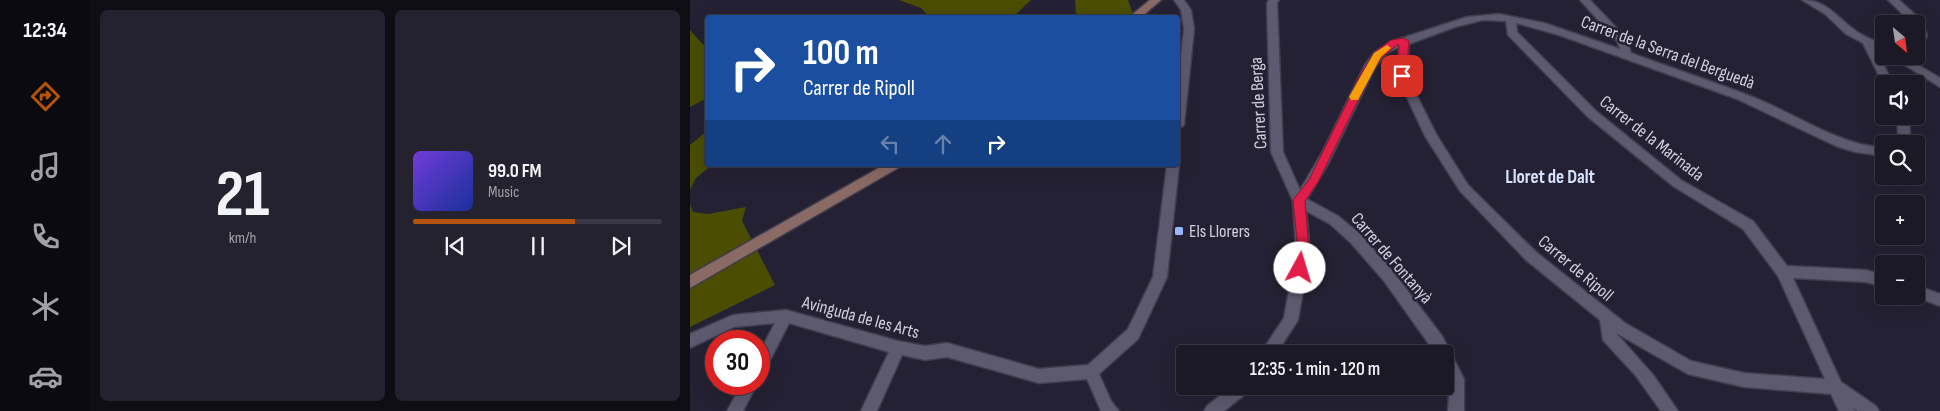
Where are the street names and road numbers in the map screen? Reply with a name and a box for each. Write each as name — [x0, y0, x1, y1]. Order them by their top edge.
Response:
street label: Carrer de la Serra del Berguedà — [1578, 11, 1758, 94]
street label: Carrer de Berga — [1246, 56, 1271, 149]
street label: Carrer de la Marinada — [1595, 91, 1708, 186]
street label: Carrer de Fontanyà — [1346, 209, 1437, 308]
street label: Carrer de Ripoll — [1534, 231, 1617, 306]
street label: Avinguda de les Arts — [799, 292, 922, 343]

